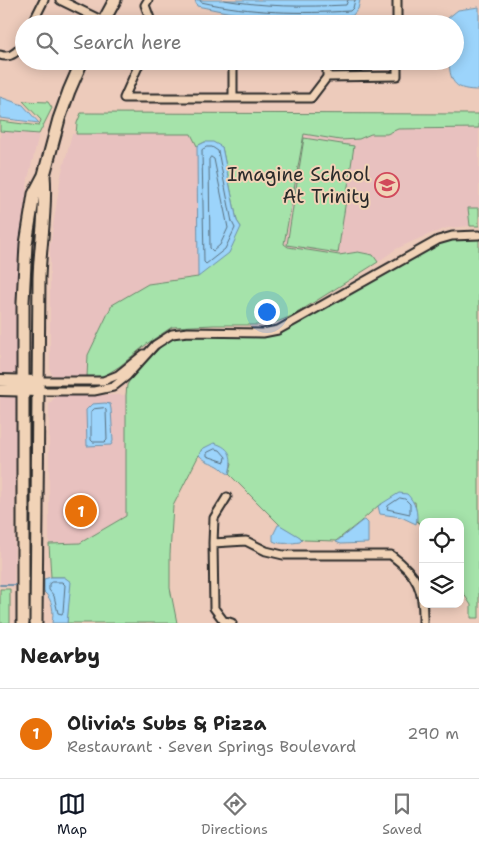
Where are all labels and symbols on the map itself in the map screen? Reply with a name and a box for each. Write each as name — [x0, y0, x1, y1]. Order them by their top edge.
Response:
place label: Imagine School At Trinity — [227, 162, 370, 209]
school or university icon: Imagine School At Trinity — [374, 172, 400, 198]
your location — [254, 299, 280, 325]
pin: 1 — [65, 492, 97, 530]

